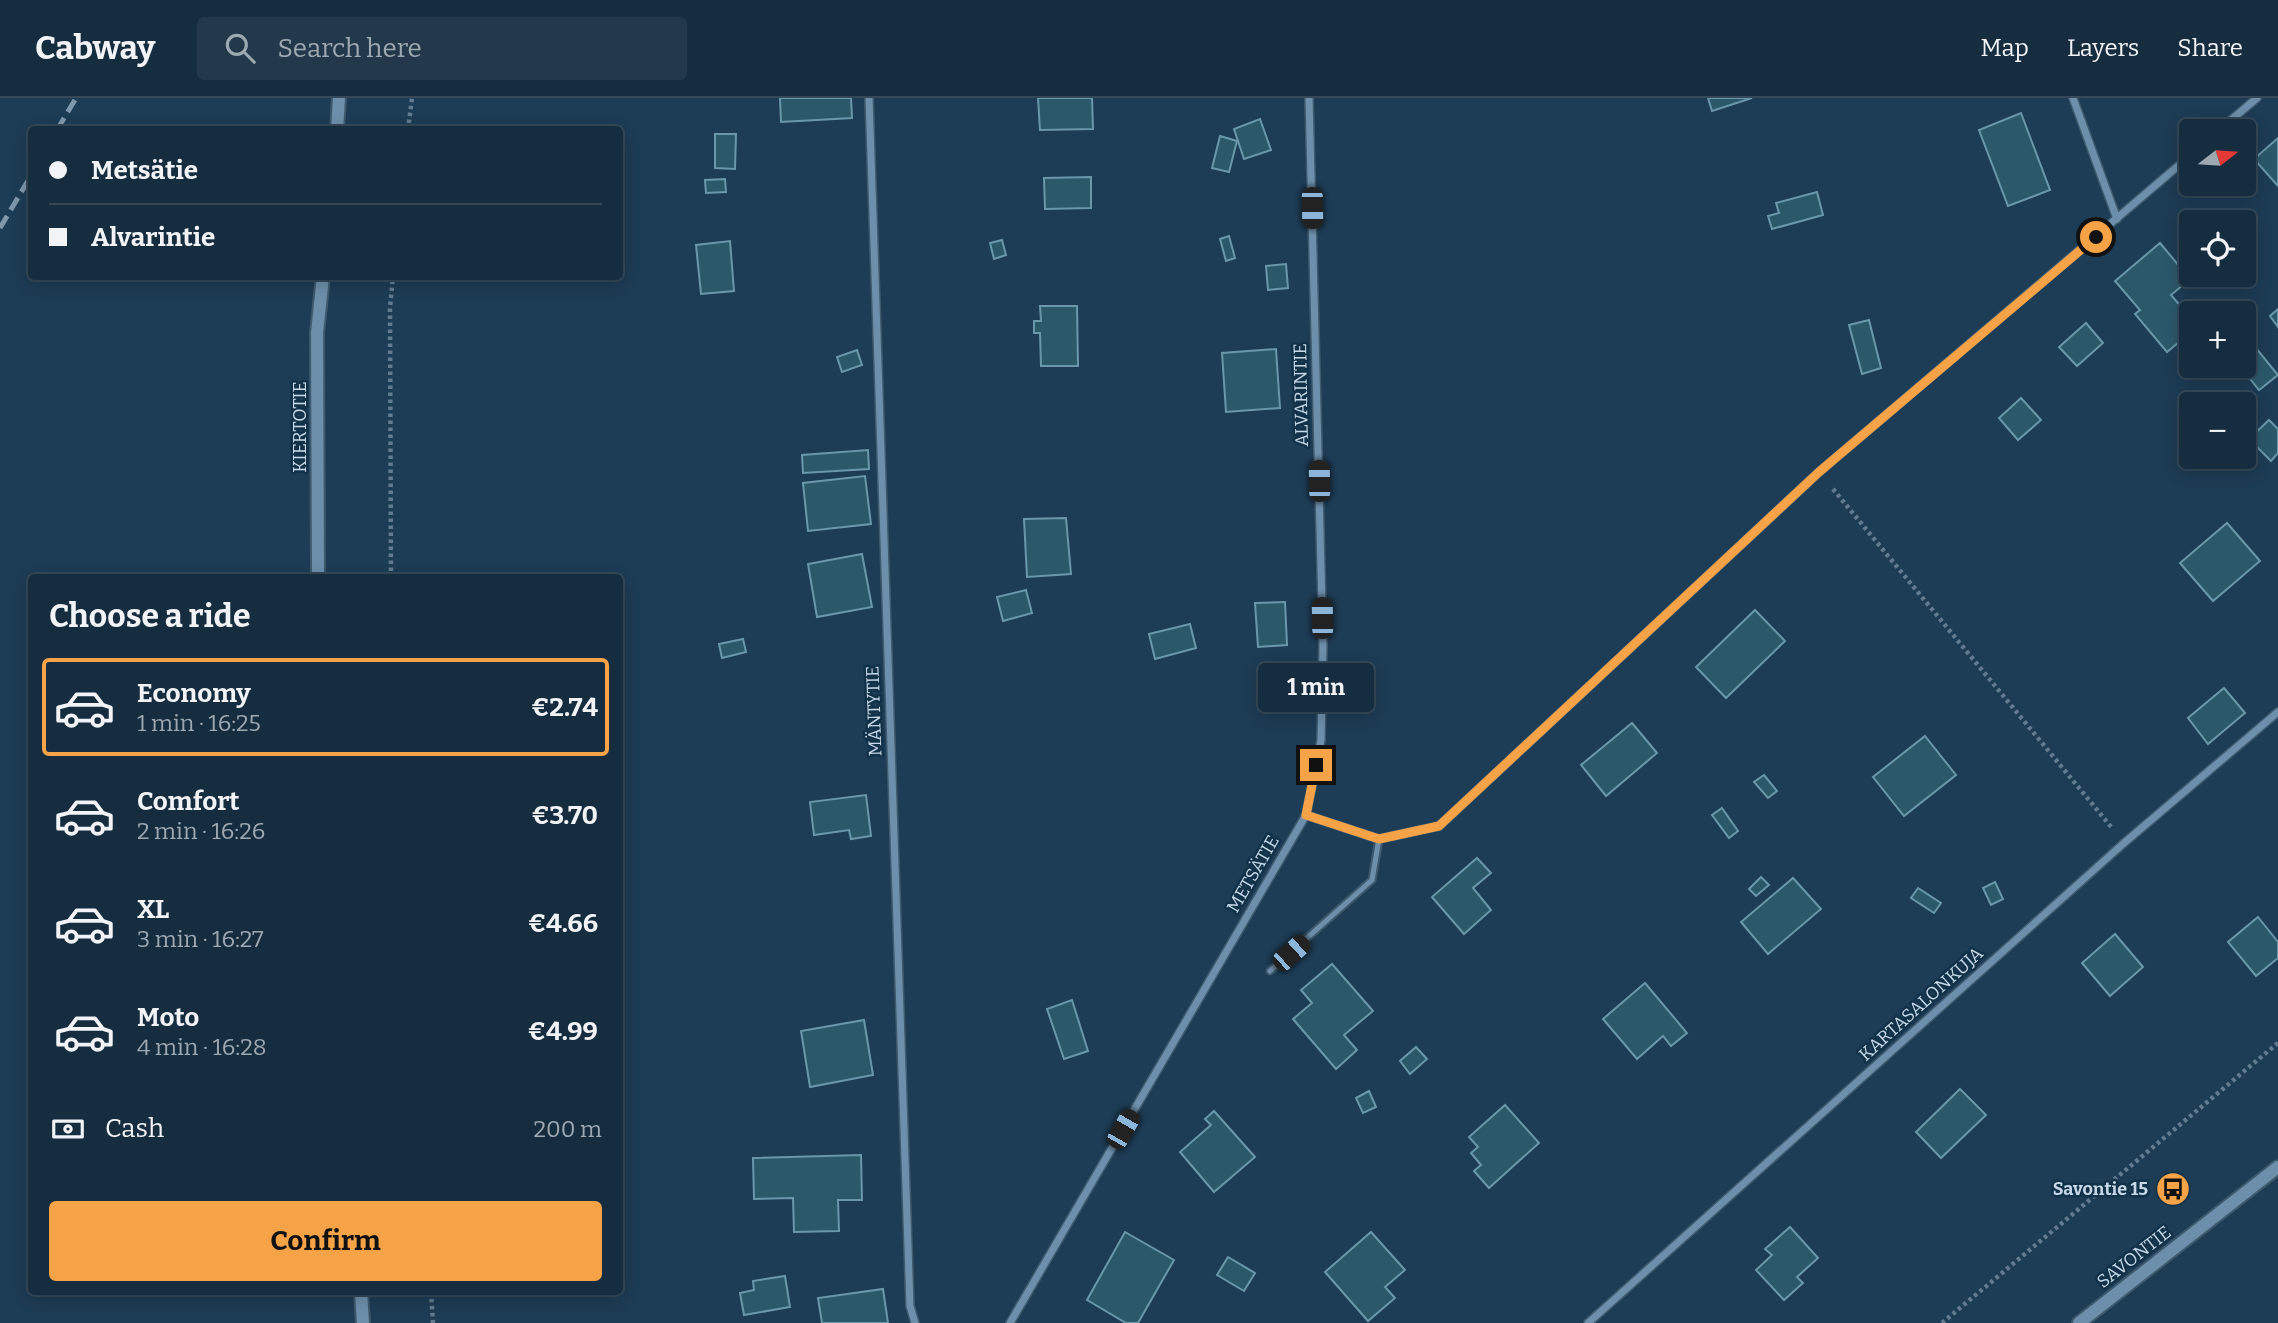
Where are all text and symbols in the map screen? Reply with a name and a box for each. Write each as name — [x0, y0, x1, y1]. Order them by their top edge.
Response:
search box — [197, 17, 687, 80]
text: Cabway — [35, 28, 155, 68]
icon: search — [221, 29, 259, 67]
text: Search here — [277, 33, 422, 64]
text: Map — [1981, 34, 2029, 62]
text: Layers — [2067, 34, 2139, 62]
text: Share — [2177, 34, 2243, 62]
north arrow — [2179, 119, 2256, 196]
map controls — [2179, 119, 2256, 469]
text: Metsätie — [91, 155, 198, 186]
car — [1302, 187, 1323, 229]
button: locate — [2179, 210, 2256, 287]
route start — [2080, 221, 2112, 253]
text: Alvarintie — [91, 222, 215, 253]
button: + — [2179, 301, 2256, 378]
street label: ALVARINTIE — [1289, 343, 1313, 447]
street label: KIERTOTIE — [289, 381, 311, 473]
button: − — [2179, 392, 2256, 469]
car — [1309, 460, 1330, 502]
text: Choose a ride — [49, 597, 250, 635]
car — [1312, 597, 1333, 639]
callout: 1 min — [1258, 664, 1374, 712]
street label: MÄNTYTIE — [861, 665, 887, 757]
text: 1 min — [1287, 673, 1345, 701]
icon: car — [53, 676, 116, 739]
text: Economy — [137, 678, 251, 709]
text: €2.74 — [531, 692, 598, 723]
text: 1 min · 16:25 — [137, 709, 261, 737]
route end — [1300, 749, 1332, 781]
icon: car — [53, 784, 116, 847]
text: Comfort — [137, 786, 240, 817]
text: €3.70 — [531, 800, 598, 831]
text: 2 min · 16:26 — [137, 817, 265, 845]
street label: METSÄTIE — [1222, 831, 1284, 917]
icon: car — [53, 892, 116, 955]
text: XL — [137, 894, 169, 925]
text: €4.66 — [528, 908, 598, 939]
text: 3 min · 16:27 — [137, 925, 264, 953]
car — [1269, 931, 1314, 975]
street label: KARTASALONKUJA — [1854, 942, 1988, 1066]
icon: car — [53, 1000, 116, 1063]
text: Moto — [137, 1002, 199, 1033]
text: €4.99 — [528, 1016, 598, 1047]
text: 4 min · 16:28 — [137, 1033, 266, 1061]
car — [1104, 1106, 1143, 1152]
icon: cash — [49, 1110, 87, 1148]
text: Cash — [105, 1113, 164, 1144]
text: 200 m — [533, 1115, 602, 1143]
bus stop icon: Savontie 15 — [2154, 1170, 2192, 1208]
place label: Savontie 15 — [2053, 1178, 2148, 1200]
button: Confirm — [49, 1201, 602, 1281]
street label: SAVONTIE — [2093, 1221, 2175, 1293]

